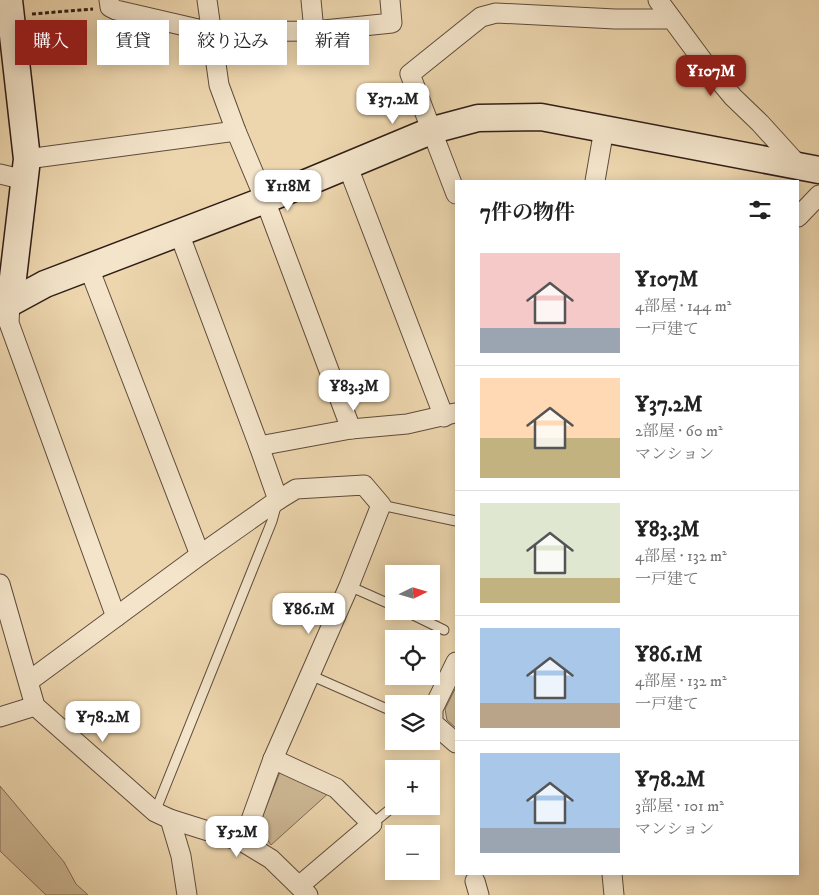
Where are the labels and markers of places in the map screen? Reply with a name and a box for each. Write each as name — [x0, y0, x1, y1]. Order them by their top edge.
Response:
pin: ¥107M — [676, 54, 746, 97]
pin: ¥37.2M — [352, 82, 434, 125]
pin: ¥118M — [253, 170, 323, 212]
pin: ¥83.3M — [313, 370, 395, 412]
pin: ¥86.1M — [268, 592, 350, 635]
pin: ¥78.2M — [62, 700, 144, 743]
pin: ¥52M — [207, 816, 267, 858]

